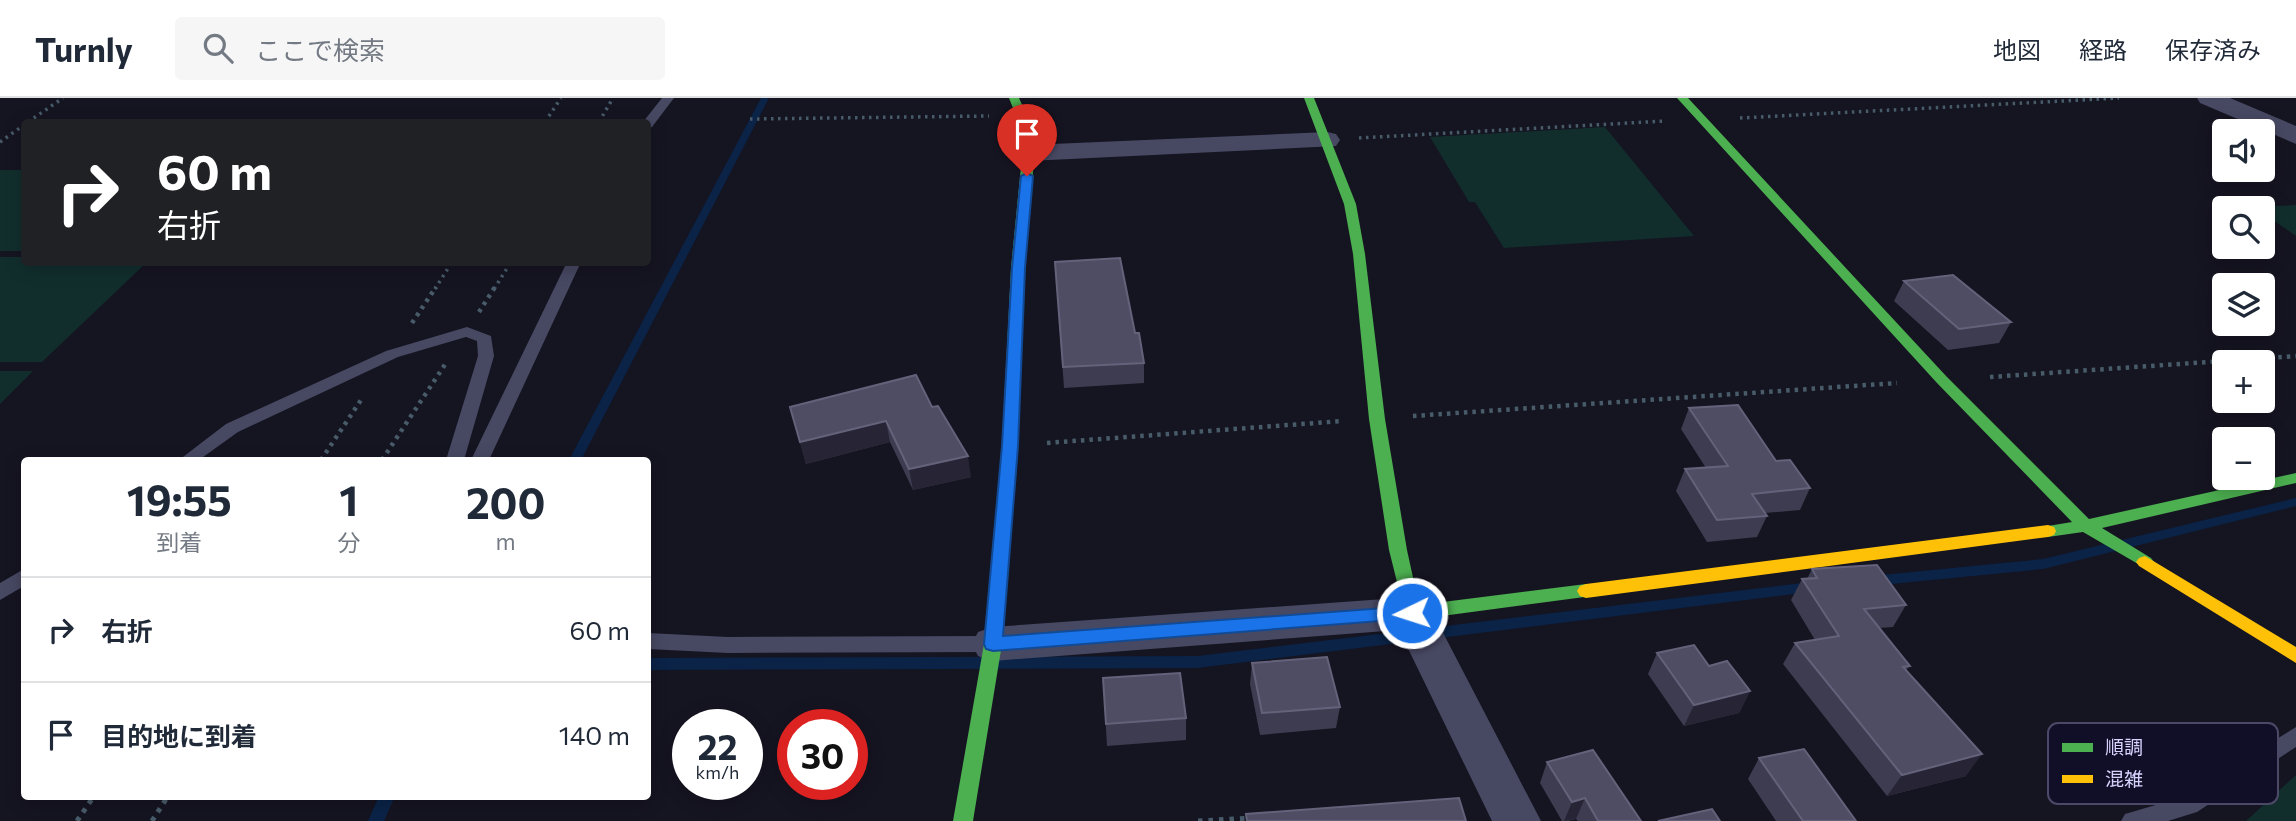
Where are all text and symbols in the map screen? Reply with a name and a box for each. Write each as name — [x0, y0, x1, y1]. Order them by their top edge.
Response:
search box — [175, 17, 665, 80]
text: Turnly — [35, 28, 133, 69]
icon: search — [199, 29, 237, 67]
text: ここで検索 — [255, 34, 385, 65]
text: 地図 — [1993, 35, 2041, 64]
text: 経路 — [2079, 35, 2127, 64]
text: 保存済み — [2165, 35, 2261, 64]
pin — [997, 104, 1057, 176]
icon: arrive — [1008, 115, 1046, 153]
map controls — [2212, 119, 2275, 490]
button: sound — [2212, 119, 2275, 182]
text: 60 m — [157, 140, 272, 200]
icon: right — [42, 147, 133, 238]
button: search — [2212, 196, 2275, 259]
text: 右折 — [157, 204, 221, 244]
button: layers — [2212, 273, 2275, 336]
button: + — [2212, 350, 2275, 413]
button: − — [2212, 427, 2275, 490]
text: 19:55 — [127, 473, 232, 525]
text: 1 — [339, 473, 358, 525]
text: 200 — [466, 476, 545, 528]
text: m — [496, 527, 516, 555]
text: 到着 — [156, 528, 202, 556]
text: 分 — [337, 528, 360, 556]
position arrow — [1375, 576, 1449, 650]
icon: right — [42, 611, 80, 649]
text: 60 m — [570, 614, 630, 645]
text: 右折 — [101, 615, 153, 646]
speed limit sign: 30 — [777, 709, 868, 800]
icon: arrive — [42, 716, 80, 754]
text: 140 m — [559, 719, 630, 750]
text: 目的地に到着 — [101, 720, 257, 751]
legend — [2048, 723, 2278, 804]
text: 22 — [698, 724, 737, 767]
text: 順調 — [2105, 735, 2143, 758]
text: km/h — [696, 761, 739, 783]
text: 混雑 — [2105, 767, 2143, 790]

